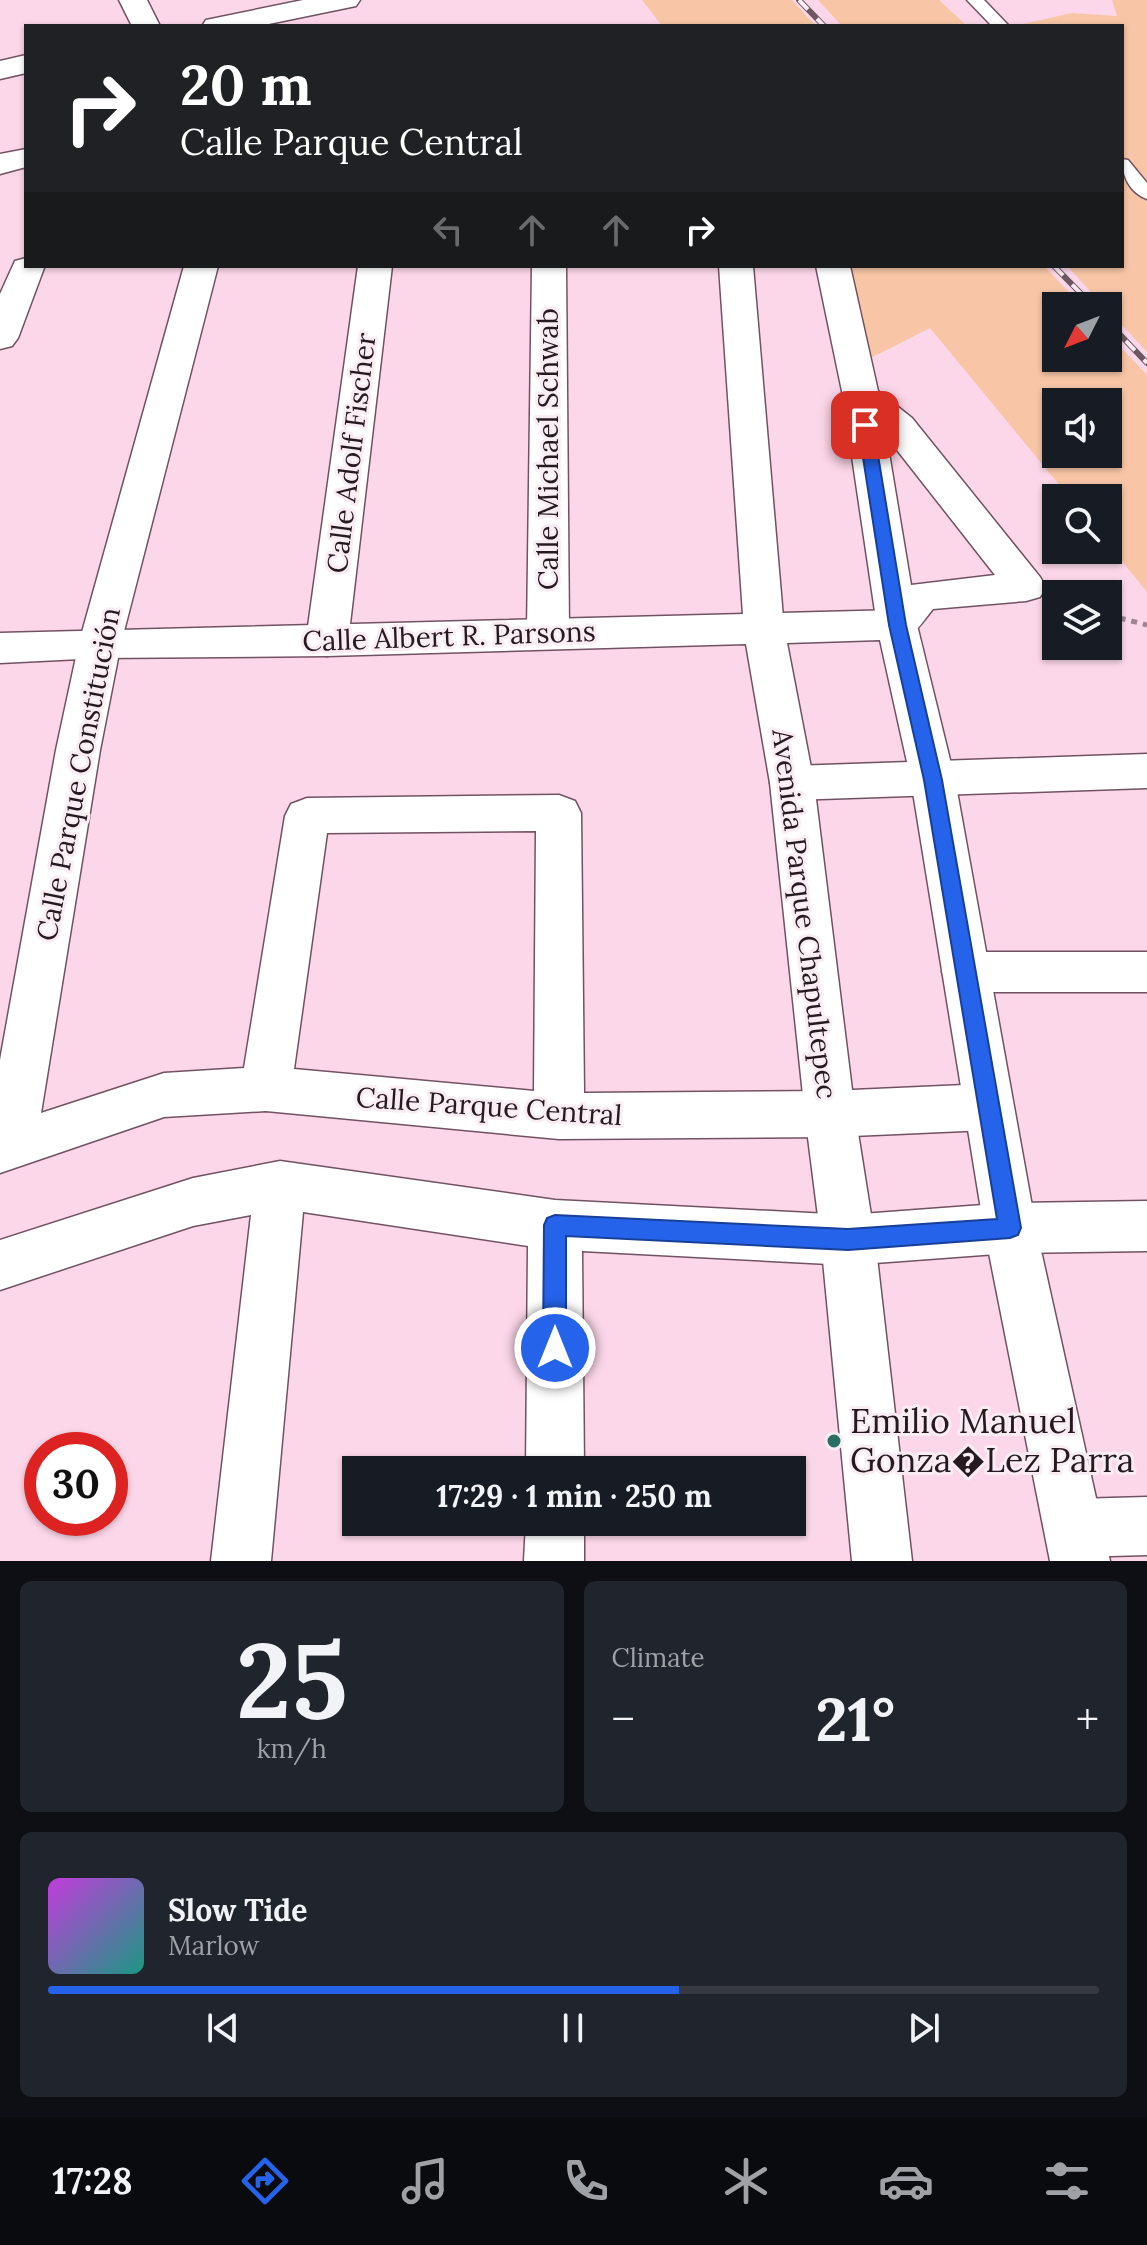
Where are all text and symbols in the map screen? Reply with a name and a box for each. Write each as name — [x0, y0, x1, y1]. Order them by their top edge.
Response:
text: 20 m — [180, 49, 312, 120]
icon: right — [48, 56, 152, 160]
text: Calle Parque Central — [180, 119, 523, 165]
icon: left — [426, 208, 470, 252]
icon: ahead — [510, 208, 554, 252]
icon: ahead — [594, 208, 638, 252]
icon: right — [678, 208, 722, 252]
north arrow — [1042, 292, 1122, 372]
map controls — [1042, 292, 1122, 660]
street label: Calle Michael Schwab — [530, 308, 566, 590]
street label: Calle Adolf Fischer — [318, 331, 384, 575]
button: sound — [1042, 388, 1122, 468]
pin — [831, 391, 899, 459]
icon: arrive — [843, 403, 887, 447]
button: search — [1042, 484, 1122, 564]
button: layers — [1042, 580, 1122, 660]
street label: Calle Parque Constitución — [28, 604, 128, 944]
street label: Calle Albert R. Parsons — [302, 613, 596, 659]
street label: Avenida Parque Chapultepec — [764, 726, 846, 1101]
street label: Calle Parque Central — [355, 1079, 623, 1133]
position arrow — [513, 1306, 597, 1390]
place label: Emilio Manuel Gonza�Lez Parra — [850, 1399, 1134, 1481]
speed limit sign: 30 — [24, 1432, 128, 1536]
marker: Emilio Manuel Gonza�Lez Parra — [825, 1432, 843, 1450]
text: 17:29 · 1 min · 250 m — [436, 1477, 712, 1515]
text: 25 — [236, 1613, 348, 1746]
text: Climate — [612, 1641, 705, 1674]
text: 21° — [816, 1681, 895, 1757]
text: − — [612, 1691, 635, 1747]
text: + — [1076, 1691, 1099, 1747]
text: km/h — [257, 1732, 327, 1765]
text: Slow Tide — [168, 1891, 307, 1929]
text: Marlow — [168, 1929, 259, 1962]
icon: previous — [201, 2006, 245, 2050]
icon: pause — [551, 2006, 595, 2050]
icon: next — [902, 2006, 946, 2050]
icon: directions — [237, 2153, 293, 2209]
icon: music — [397, 2153, 453, 2209]
icon: phone — [558, 2153, 614, 2209]
icon: climate — [718, 2153, 774, 2209]
icon: car — [878, 2153, 934, 2209]
icon: filters — [1039, 2153, 1095, 2209]
text: 17:28 — [52, 2158, 132, 2204]

